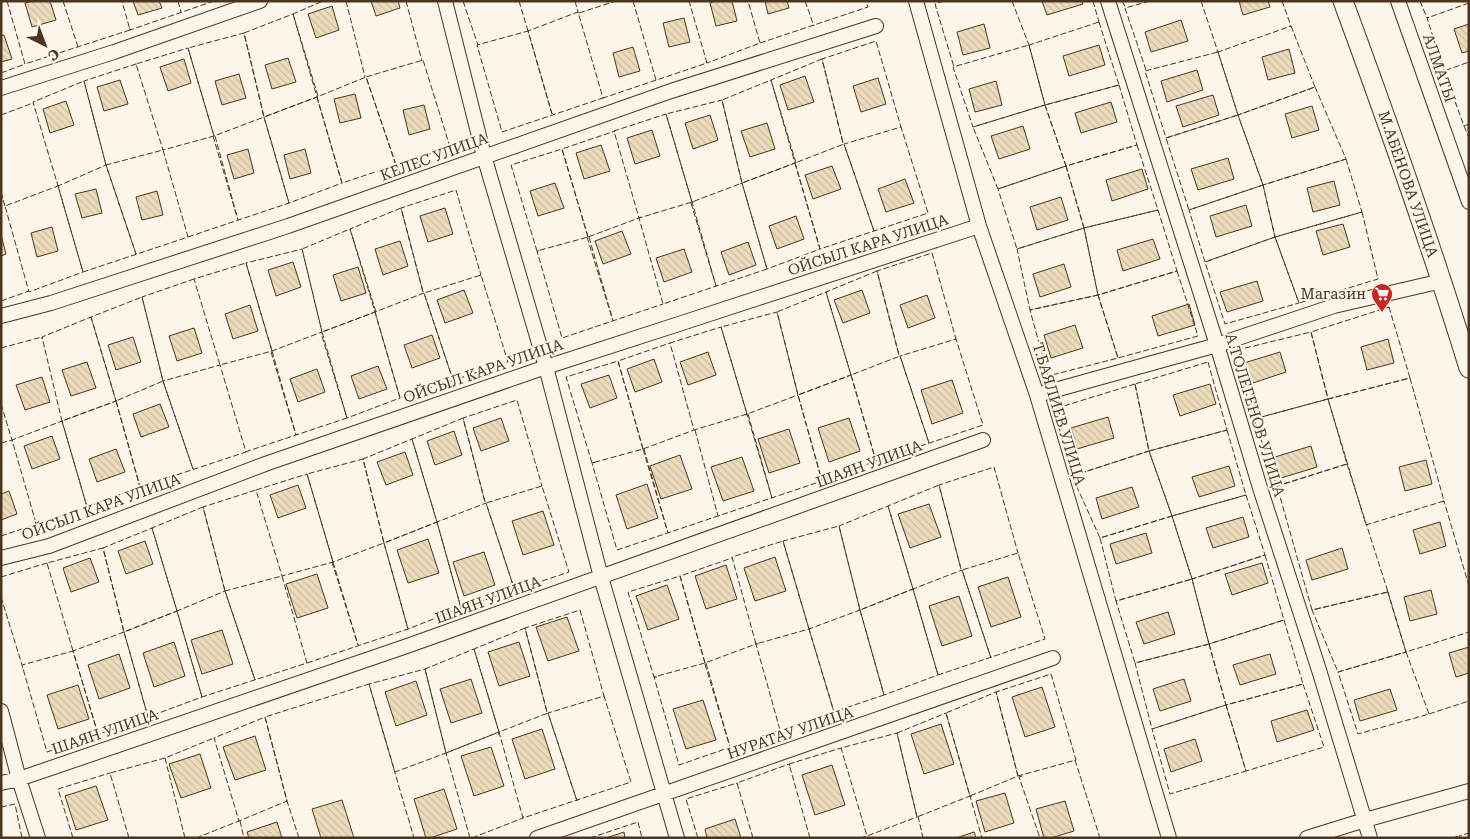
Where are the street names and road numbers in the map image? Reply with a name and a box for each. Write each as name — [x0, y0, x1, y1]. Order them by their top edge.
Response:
street label: АЛМАТЫ — [1419, 31, 1459, 105]
street label: М.АБЕНОВА УЛИЦА — [1374, 108, 1442, 260]
street label: КЕЛЕС УЛИЦА — [378, 129, 491, 185]
street label: ОЙСЫЛ КАРА УЛИЦА — [786, 210, 951, 279]
street label: А.ТОЛЕГЕНОВ УЛИЦА — [1222, 331, 1289, 500]
street label: ОЙСЫЛ КАРА УЛИЦА — [401, 335, 566, 407]
street label: Т.БАЯЛИЕВ УЛИЦА — [1029, 340, 1089, 488]
street label: ШАЯН УЛИЦА — [814, 436, 925, 491]
street label: ОЙСЫЛ КАРА УЛИЦА — [19, 470, 183, 544]
street label: ШАЯН УЛИЦА — [433, 572, 544, 627]
street label: НУРАТАУ УЛИЦА — [725, 703, 856, 763]
street label: ШАЯН УЛИЦА — [49, 705, 161, 759]

